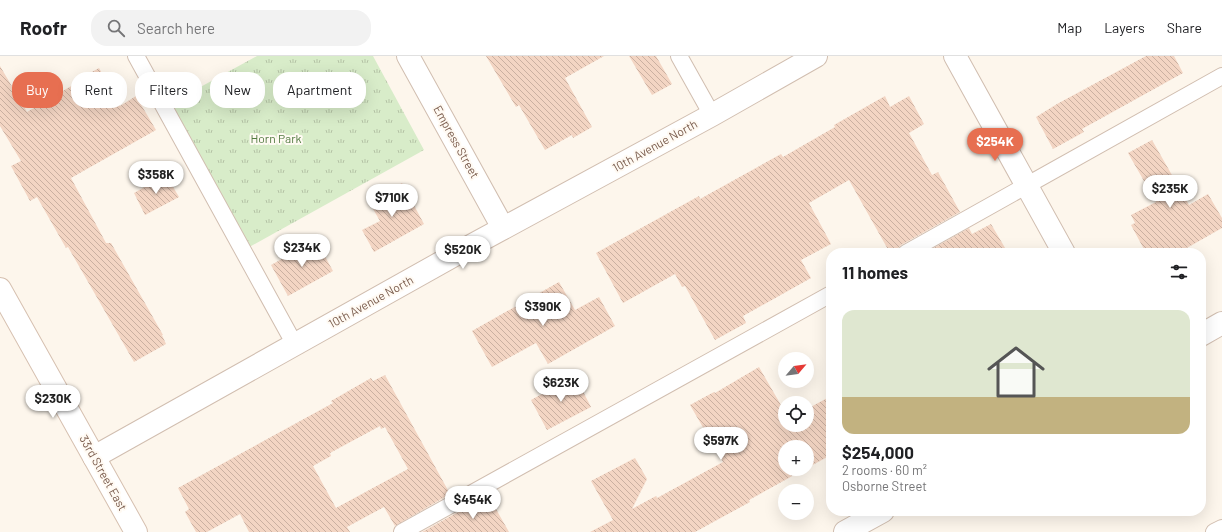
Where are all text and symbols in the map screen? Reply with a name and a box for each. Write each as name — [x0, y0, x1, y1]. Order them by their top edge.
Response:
search box — [91, 10, 371, 46]
text: Roofr — [20, 16, 67, 39]
icon: search — [105, 17, 127, 39]
text: Search here — [137, 19, 215, 37]
text: Map — [1057, 19, 1082, 36]
text: Layers — [1104, 19, 1145, 36]
text: Share — [1167, 19, 1202, 36]
chip: Buy — [12, 72, 63, 108]
chip: Rent — [71, 72, 127, 108]
chip: Filters — [135, 72, 202, 108]
chip: New — [210, 72, 265, 108]
chip: Apartment — [273, 72, 366, 108]
street label: Empress Street — [431, 103, 483, 180]
street label: 10th Avenue North — [610, 116, 699, 174]
pin: $254K — [967, 128, 1023, 162]
park label: Horn Park — [250, 131, 302, 145]
text: $254K — [976, 133, 1014, 149]
pin: $358K — [128, 161, 184, 195]
text: $358K — [138, 166, 174, 182]
pin: $235K — [1142, 175, 1198, 209]
text: $235K — [1152, 180, 1188, 196]
pin: $710K — [364, 184, 420, 218]
text: $710K — [375, 189, 409, 205]
pin: $234K — [274, 234, 330, 268]
pin: $520K — [435, 236, 491, 270]
text: $234K — [283, 239, 321, 255]
text: $520K — [444, 241, 482, 257]
icon: filters — [1168, 261, 1190, 283]
text: 11 homes — [842, 262, 908, 282]
street label: 10th Avenue North — [326, 272, 415, 330]
pin: $390K — [515, 293, 571, 327]
text: $390K — [525, 298, 561, 314]
icon: home — [980, 336, 1052, 408]
north arrow — [778, 352, 814, 388]
map controls — [778, 352, 814, 520]
pin: $623K — [533, 369, 589, 403]
text: $623K — [543, 374, 579, 390]
pin: $230K — [25, 385, 81, 419]
text: $230K — [34, 390, 72, 406]
button: locate — [778, 396, 814, 432]
pin: $597K — [693, 427, 749, 461]
street label: 33rd Street East — [77, 432, 130, 513]
text: $597K — [703, 432, 739, 448]
button: + — [778, 440, 814, 476]
text: $254,000 — [842, 442, 914, 462]
text: 2 rooms · 60 m² — [842, 462, 927, 478]
text: Osborne Street — [842, 478, 927, 494]
button: − — [778, 484, 814, 520]
pin: $454K — [445, 486, 501, 520]
text: $454K — [454, 491, 492, 507]

